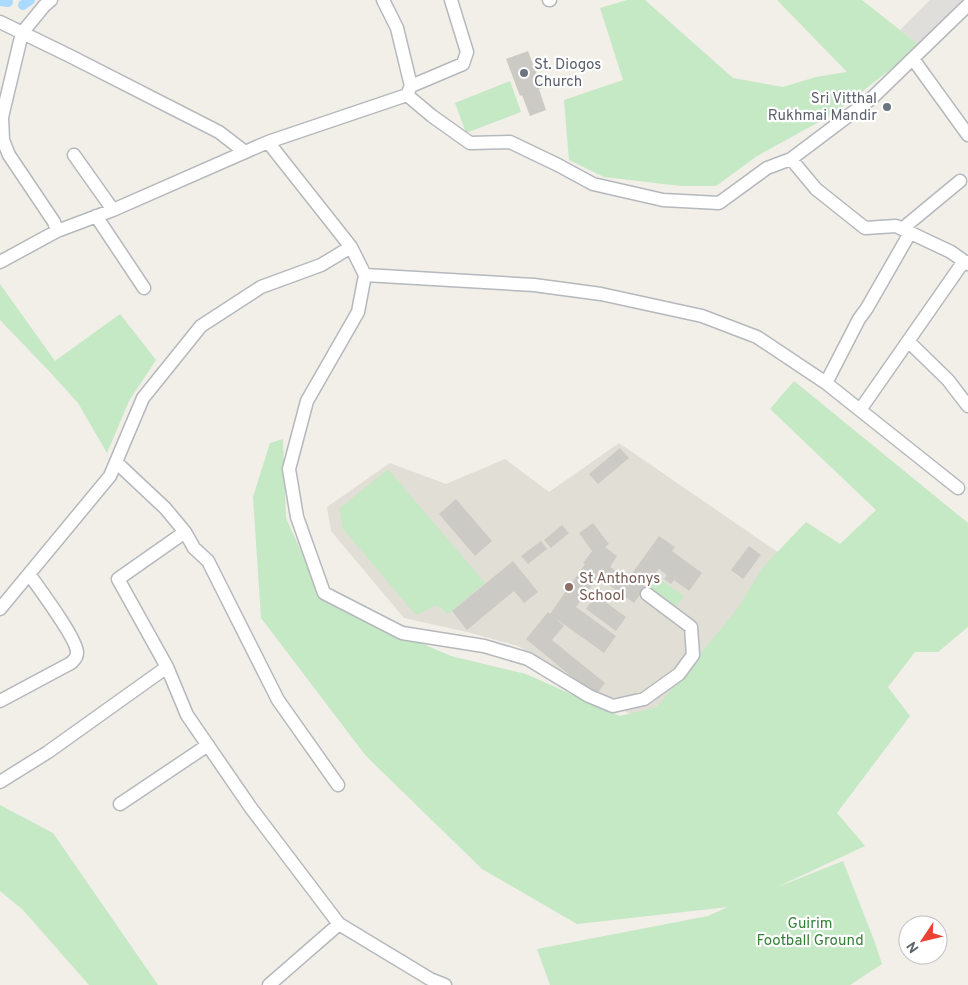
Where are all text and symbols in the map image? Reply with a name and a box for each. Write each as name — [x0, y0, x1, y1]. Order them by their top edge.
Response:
place label: St. Diogos Church — [534, 56, 601, 92]
marker: St. Diogos Church — [518, 67, 530, 79]
place label: Sri Vitthal Rukhmai Mandir — [768, 90, 877, 126]
marker: Sri Vitthal Rukhmai Mandir — [881, 101, 893, 113]
place label: St Anthonys School — [579, 570, 660, 606]
marker: St Anthonys School — [563, 581, 575, 593]
park label: Guirim Football Ground — [756, 915, 864, 951]
north arrow — [898, 915, 948, 965]
text: N — [904, 938, 923, 956]

